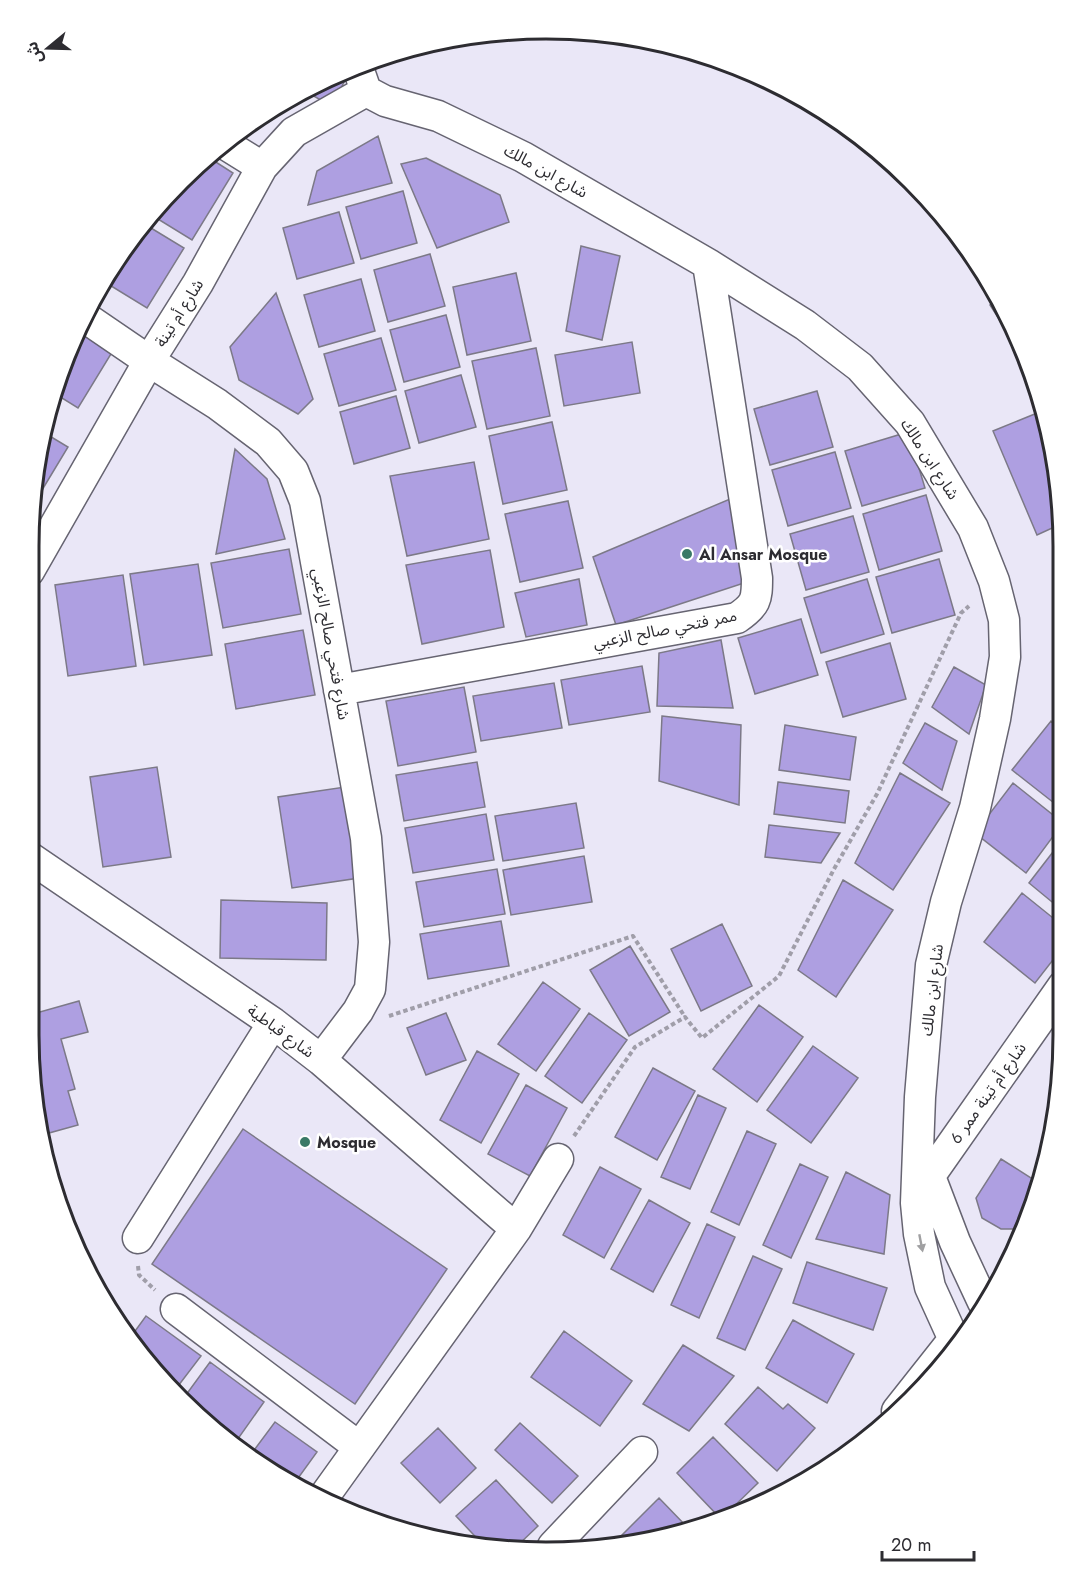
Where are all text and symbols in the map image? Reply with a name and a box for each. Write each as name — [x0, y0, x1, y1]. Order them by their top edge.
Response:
north arrow — [18, 18, 78, 78]
text: ش — [20, 39, 49, 67]
street label: شارع ابن مالك — [499, 139, 592, 204]
street label: شارع أم تينة — [149, 275, 210, 352]
street label: شارع ابن مالك — [894, 414, 965, 505]
place label: Al Ansar Mosque — [698, 543, 827, 566]
marker: Al Ansar Mosque — [680, 547, 694, 561]
street label: شارع فتحي صالح الزعبي — [305, 566, 356, 722]
street label: ممر فتحي صالح الزعبي — [591, 604, 739, 655]
street label: شارع ابن مالك — [915, 943, 950, 1037]
street label: شارع قباطية — [242, 999, 319, 1064]
street label: شارع أم تينة ممر 6 — [944, 1038, 1032, 1149]
place label: Mosque — [317, 1131, 376, 1154]
marker: Mosque — [298, 1135, 312, 1149]
one-way arrow — [917, 1234, 926, 1253]
scale bar — [882, 1524, 974, 1562]
text: 20 m — [891, 1532, 931, 1558]

